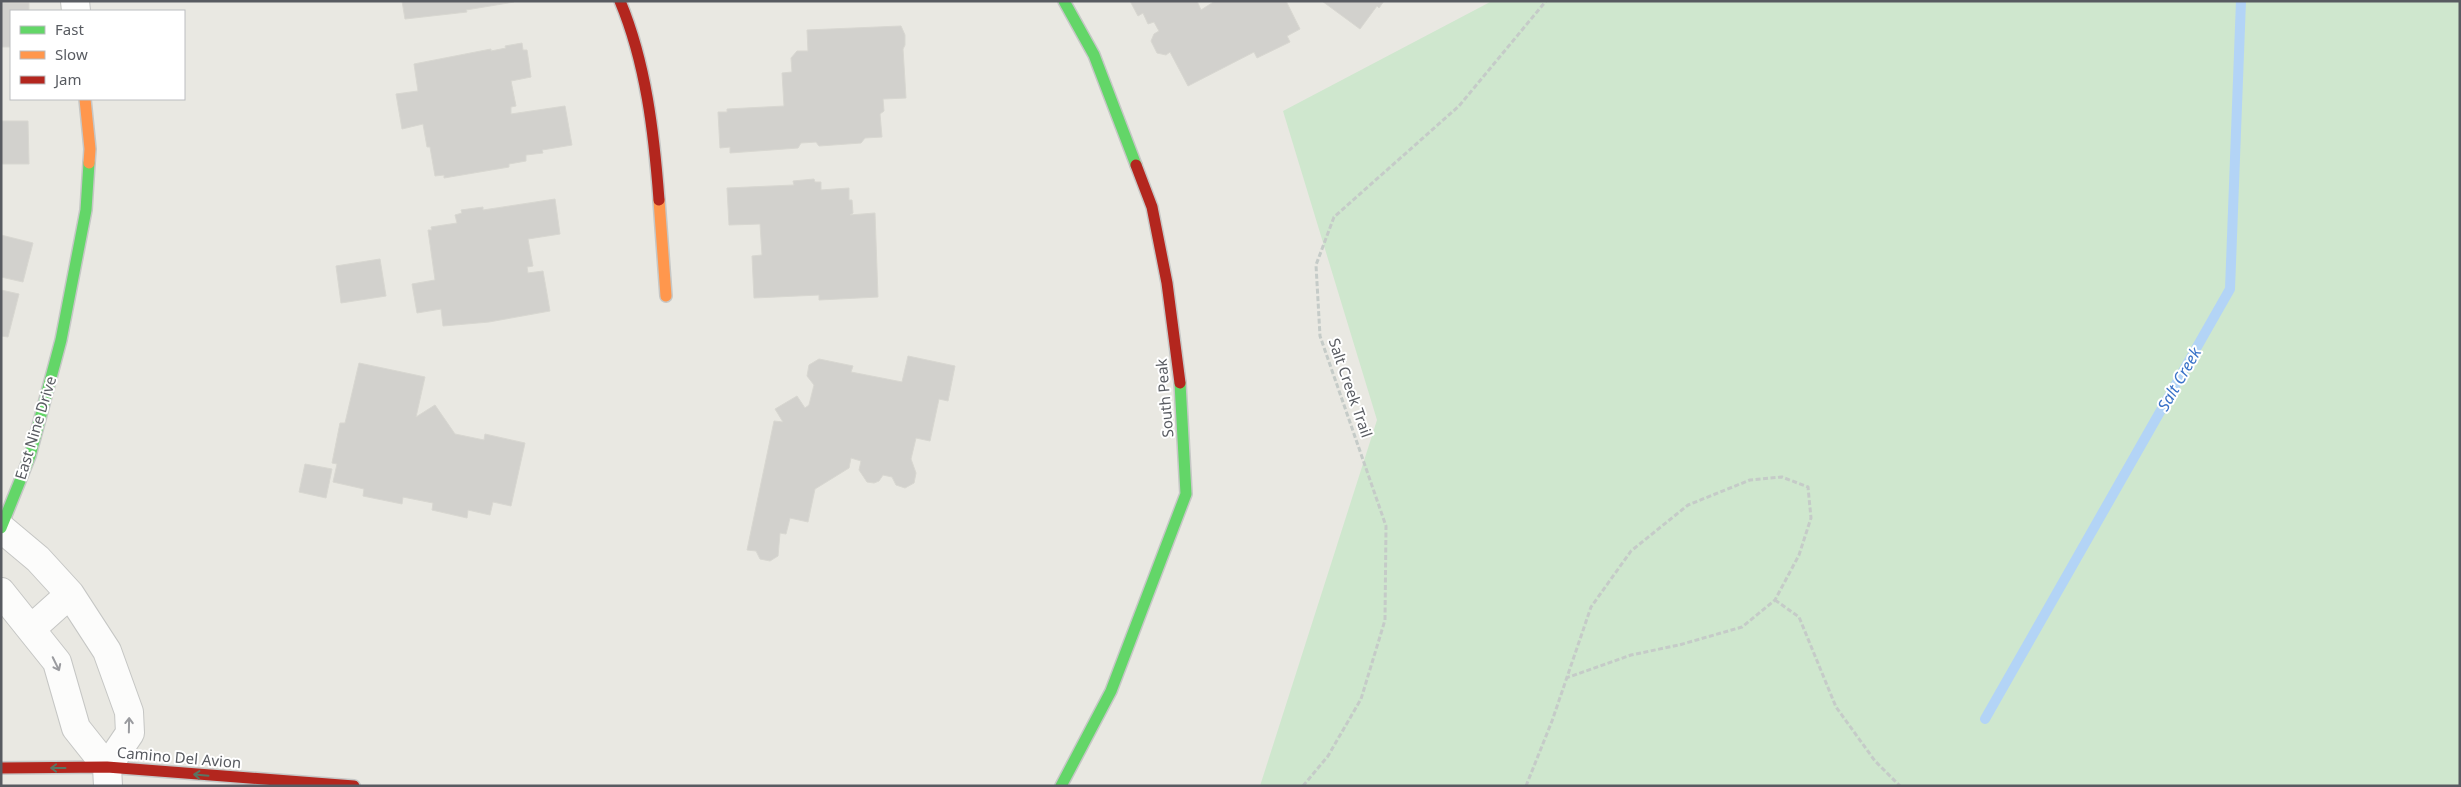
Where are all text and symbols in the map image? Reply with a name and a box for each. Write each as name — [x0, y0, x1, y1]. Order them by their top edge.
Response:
legend — [10, 10, 185, 100]
text: Fast — [55, 19, 84, 39]
text: Slow — [55, 44, 88, 64]
text: Jam — [53, 69, 82, 89]
street label: Salt Creek Trail — [1325, 335, 1377, 440]
water label: Salt Creek — [2152, 342, 2207, 415]
street label: South Peak — [1151, 358, 1177, 438]
street label: East Nine Drive — [10, 373, 60, 482]
one-way arrow — [51, 656, 61, 671]
one-way arrow — [124, 717, 134, 734]
street label: Camino Del Avion — [116, 742, 242, 772]
one-way arrow — [51, 763, 67, 773]
one-way arrow — [193, 770, 209, 780]

